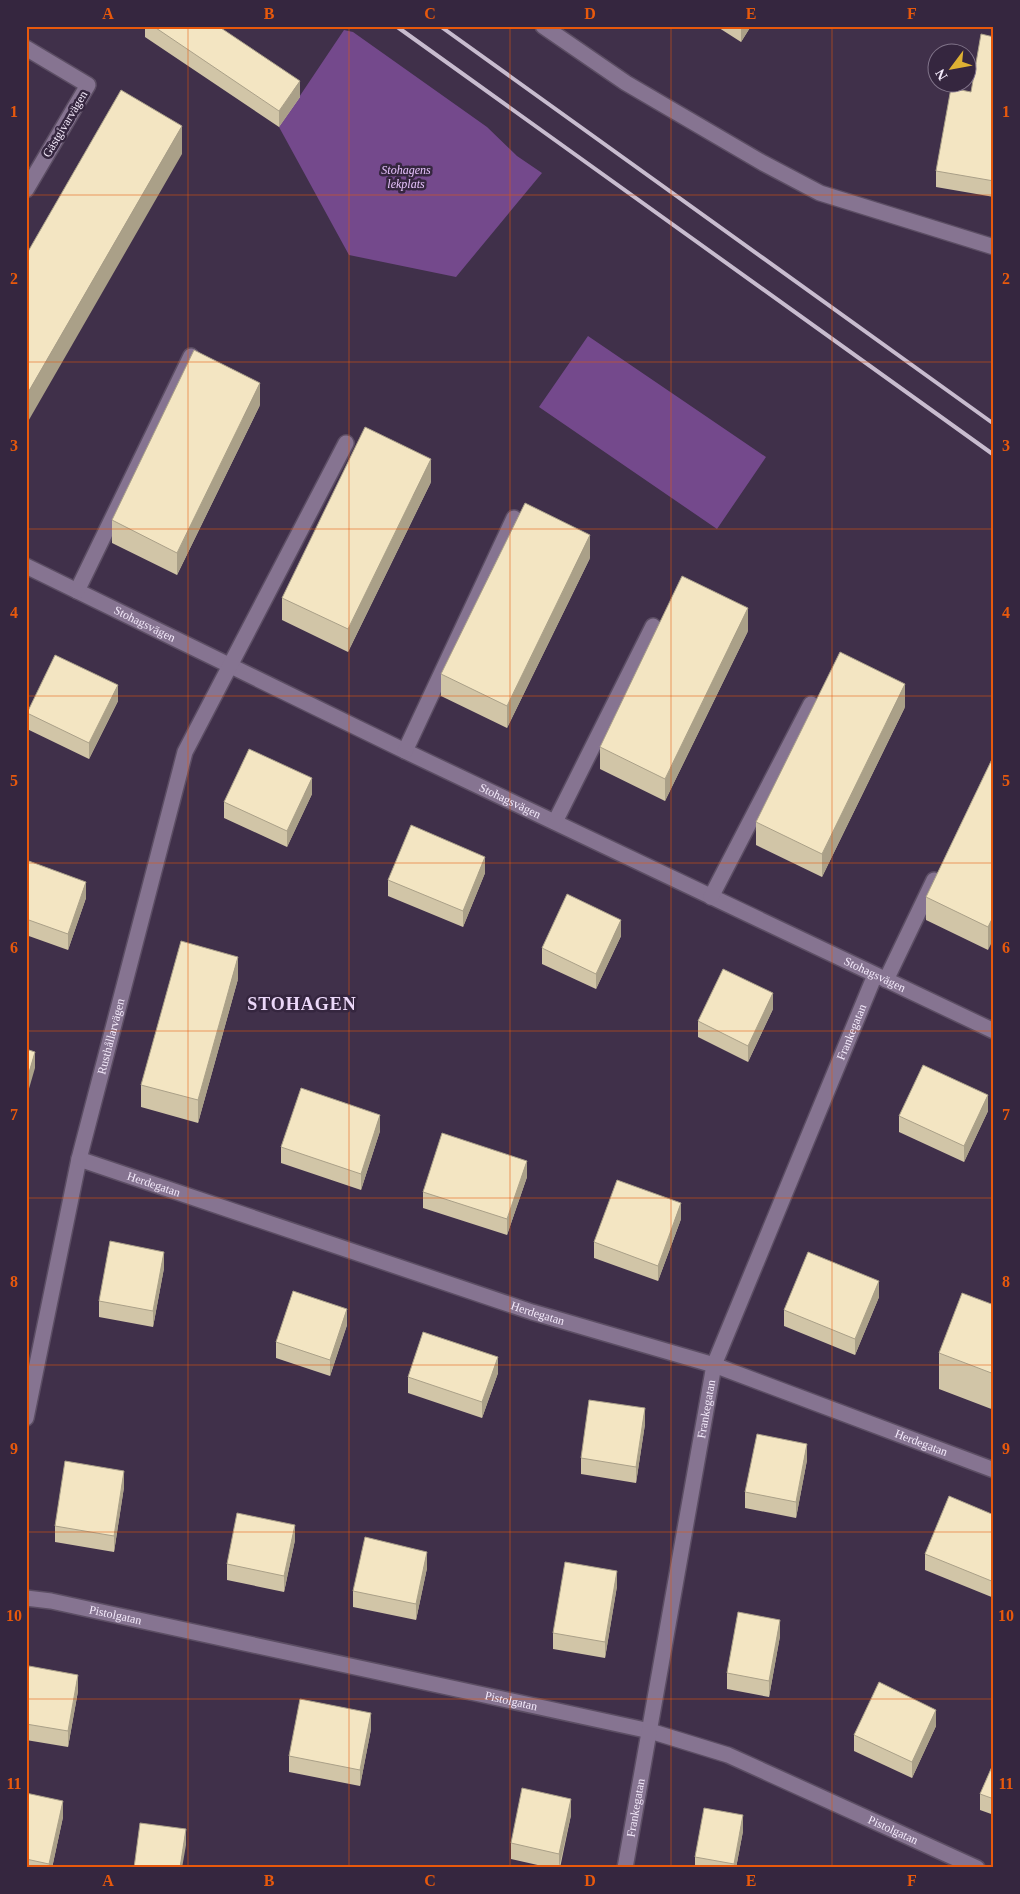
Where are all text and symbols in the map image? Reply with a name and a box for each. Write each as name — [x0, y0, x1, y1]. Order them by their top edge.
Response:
text: A — [102, 5, 114, 22]
text: B — [264, 5, 275, 22]
text: C — [424, 5, 436, 22]
text: D — [584, 5, 596, 22]
text: E — [746, 5, 756, 22]
text: F — [907, 5, 917, 22]
north arrow — [928, 42, 978, 92]
text: N — [932, 66, 950, 83]
street label: Gästgivarvägen — [40, 88, 90, 160]
text: 1 — [10, 103, 18, 120]
text: 1 — [1002, 103, 1010, 120]
park label: Stohagens lekplats — [381, 163, 431, 191]
text: 2 — [10, 270, 18, 287]
text: 2 — [1002, 270, 1010, 287]
text: 3 — [10, 437, 18, 454]
text: 3 — [1002, 437, 1010, 454]
street label: Stohagsvägen — [112, 603, 178, 645]
text: 4 — [10, 604, 18, 621]
text: 4 — [1002, 604, 1010, 621]
text: 5 — [10, 772, 18, 789]
text: 5 — [1002, 772, 1010, 789]
street label: Stohagsvägen — [477, 780, 543, 822]
text: 6 — [10, 939, 18, 956]
text: 6 — [1002, 939, 1010, 956]
street label: Stohagsvägen — [842, 954, 908, 995]
district label: STOHAGEN — [247, 994, 357, 1014]
street label: Rusthållarvägen — [94, 997, 128, 1076]
street label: Frankegatan — [834, 1002, 869, 1062]
text: 7 — [10, 1106, 18, 1123]
text: 7 — [1002, 1106, 1010, 1123]
street label: Herdegatan — [125, 1169, 182, 1200]
text: 8 — [10, 1273, 18, 1290]
text: 8 — [1002, 1273, 1010, 1290]
street label: Herdegatan — [509, 1298, 566, 1328]
street label: Frankegatan — [694, 1379, 718, 1440]
street label: Herdegatan — [893, 1426, 950, 1459]
text: 9 — [10, 1440, 18, 1457]
text: 9 — [1002, 1440, 1010, 1457]
street label: Pistolgatan — [88, 1602, 143, 1627]
text: 10 — [6, 1607, 22, 1624]
text: 10 — [998, 1607, 1014, 1624]
street label: Pistolgatan — [484, 1688, 539, 1713]
text: 11 — [6, 1775, 22, 1792]
text: 11 — [998, 1775, 1014, 1792]
street label: Frankegatan — [624, 1777, 648, 1838]
street label: Pistolgatan — [866, 1813, 920, 1847]
text: A — [102, 1872, 114, 1889]
text: B — [264, 1872, 275, 1889]
text: C — [424, 1872, 436, 1889]
text: D — [584, 1872, 596, 1889]
text: E — [746, 1872, 756, 1889]
text: F — [907, 1872, 917, 1889]

